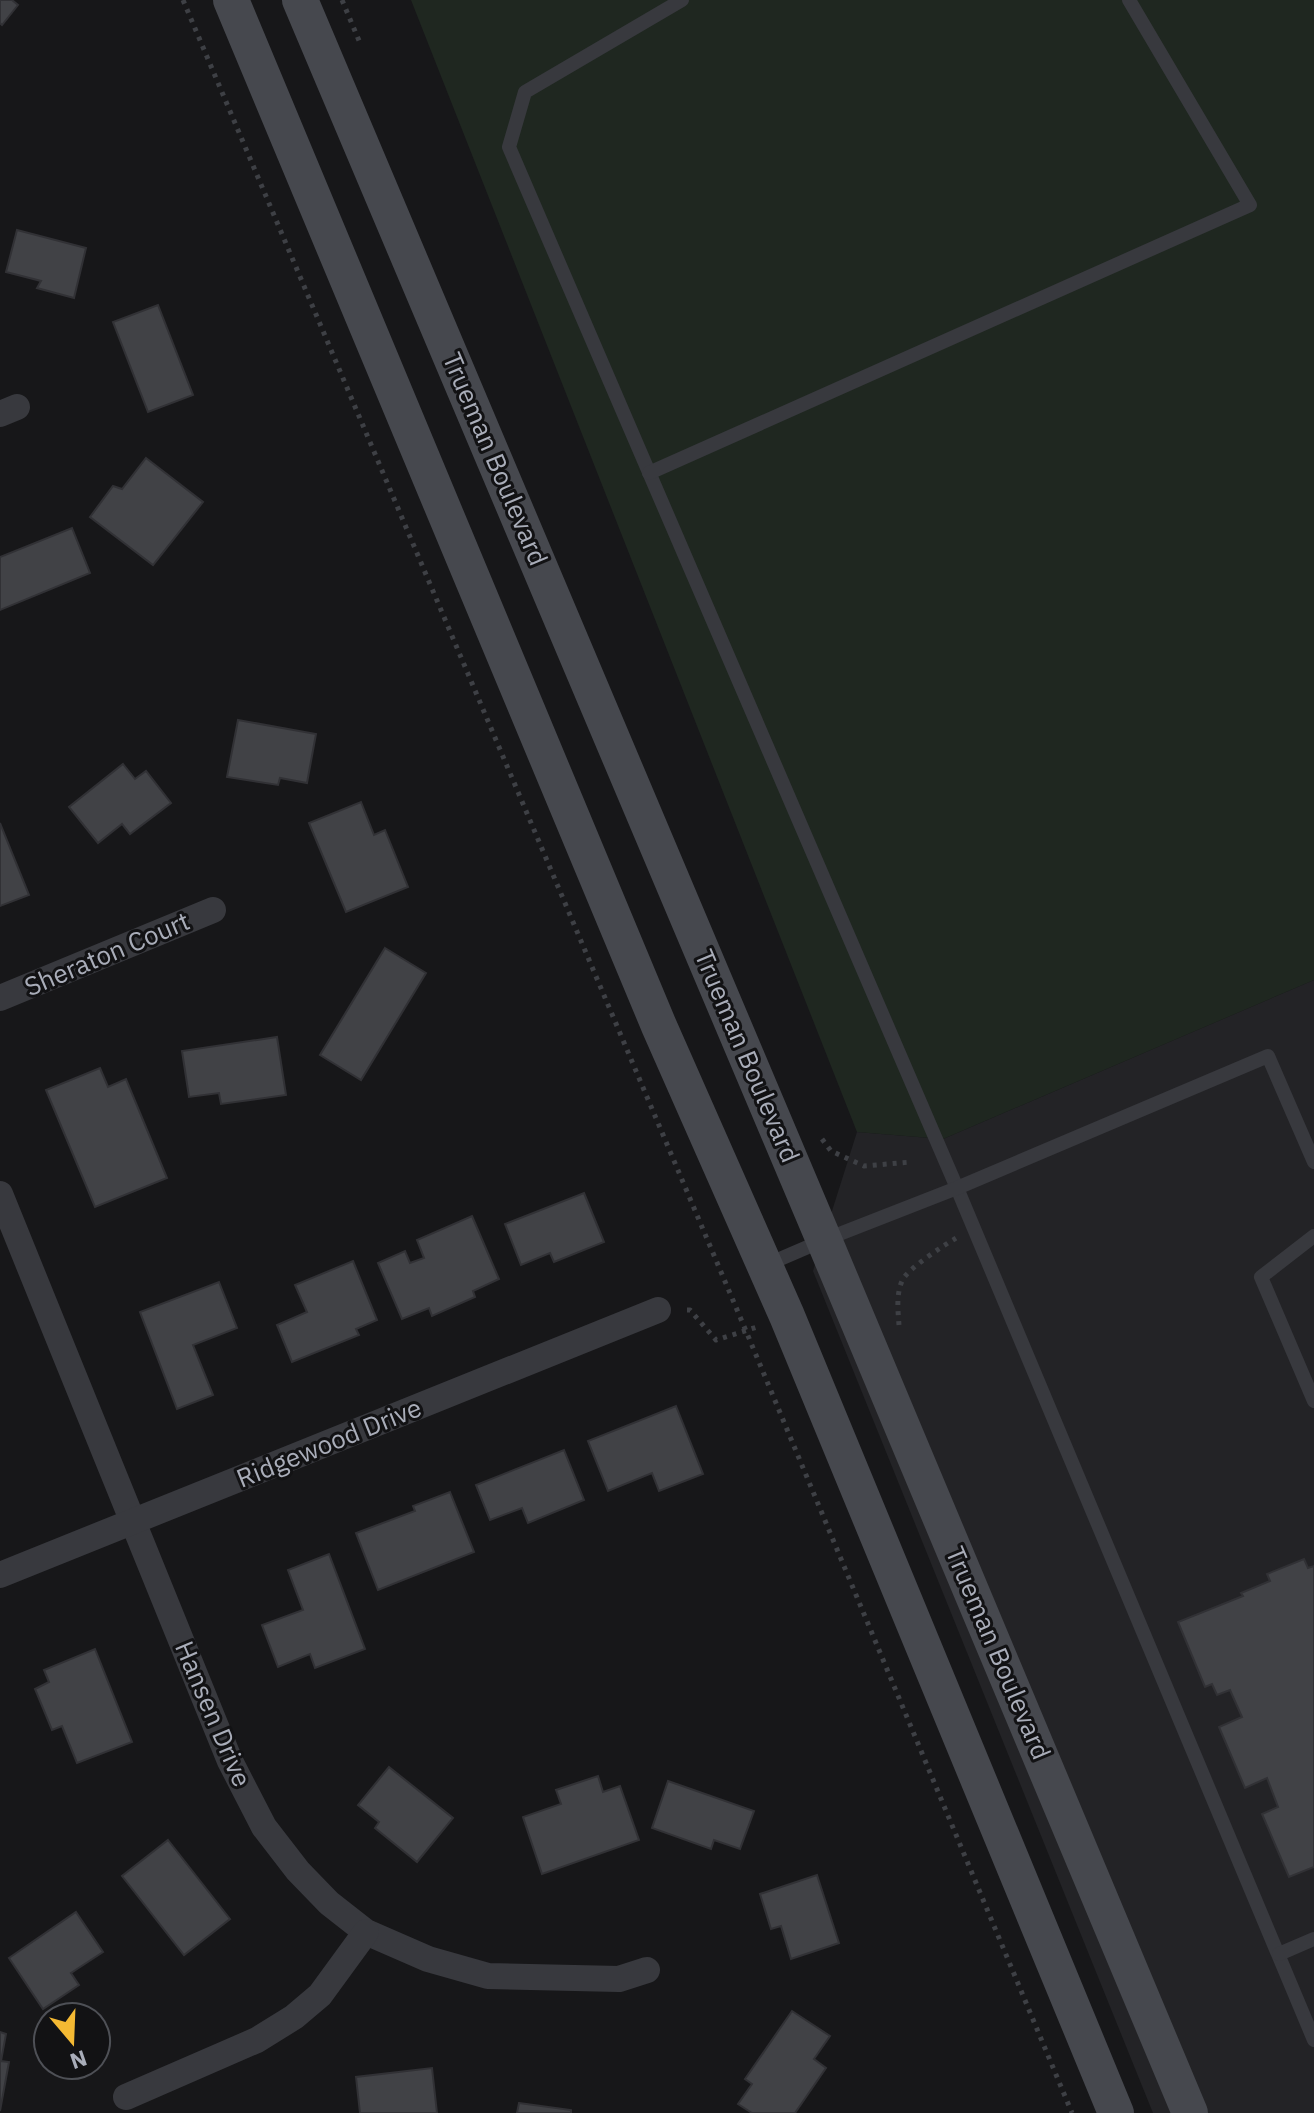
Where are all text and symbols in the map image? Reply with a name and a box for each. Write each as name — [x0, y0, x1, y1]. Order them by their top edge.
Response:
street label: Trueman Boulevard — [436, 347, 556, 570]
street label: Sheraton Court — [19, 903, 194, 1003]
street label: Trueman Boulevard — [688, 944, 808, 1167]
street label: Ridgewood Drive — [231, 1390, 426, 1495]
street label: Trueman Boulevard — [939, 1541, 1059, 1764]
street label: Hansen Drive — [168, 1636, 260, 1792]
north arrow — [32, 2001, 112, 2081]
text: N — [66, 2044, 91, 2077]

